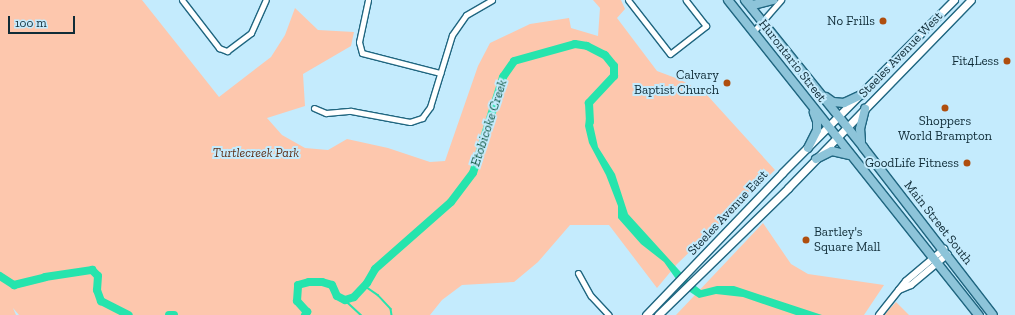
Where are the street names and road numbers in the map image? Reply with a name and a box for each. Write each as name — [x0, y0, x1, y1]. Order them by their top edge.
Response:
street label: Steeles Avenue West — [856, 8, 946, 102]
street label: Hurontario Street — [755, 17, 829, 105]
street label: Steeles Avenue East — [685, 167, 771, 259]
street label: Main Street South — [900, 178, 976, 268]

